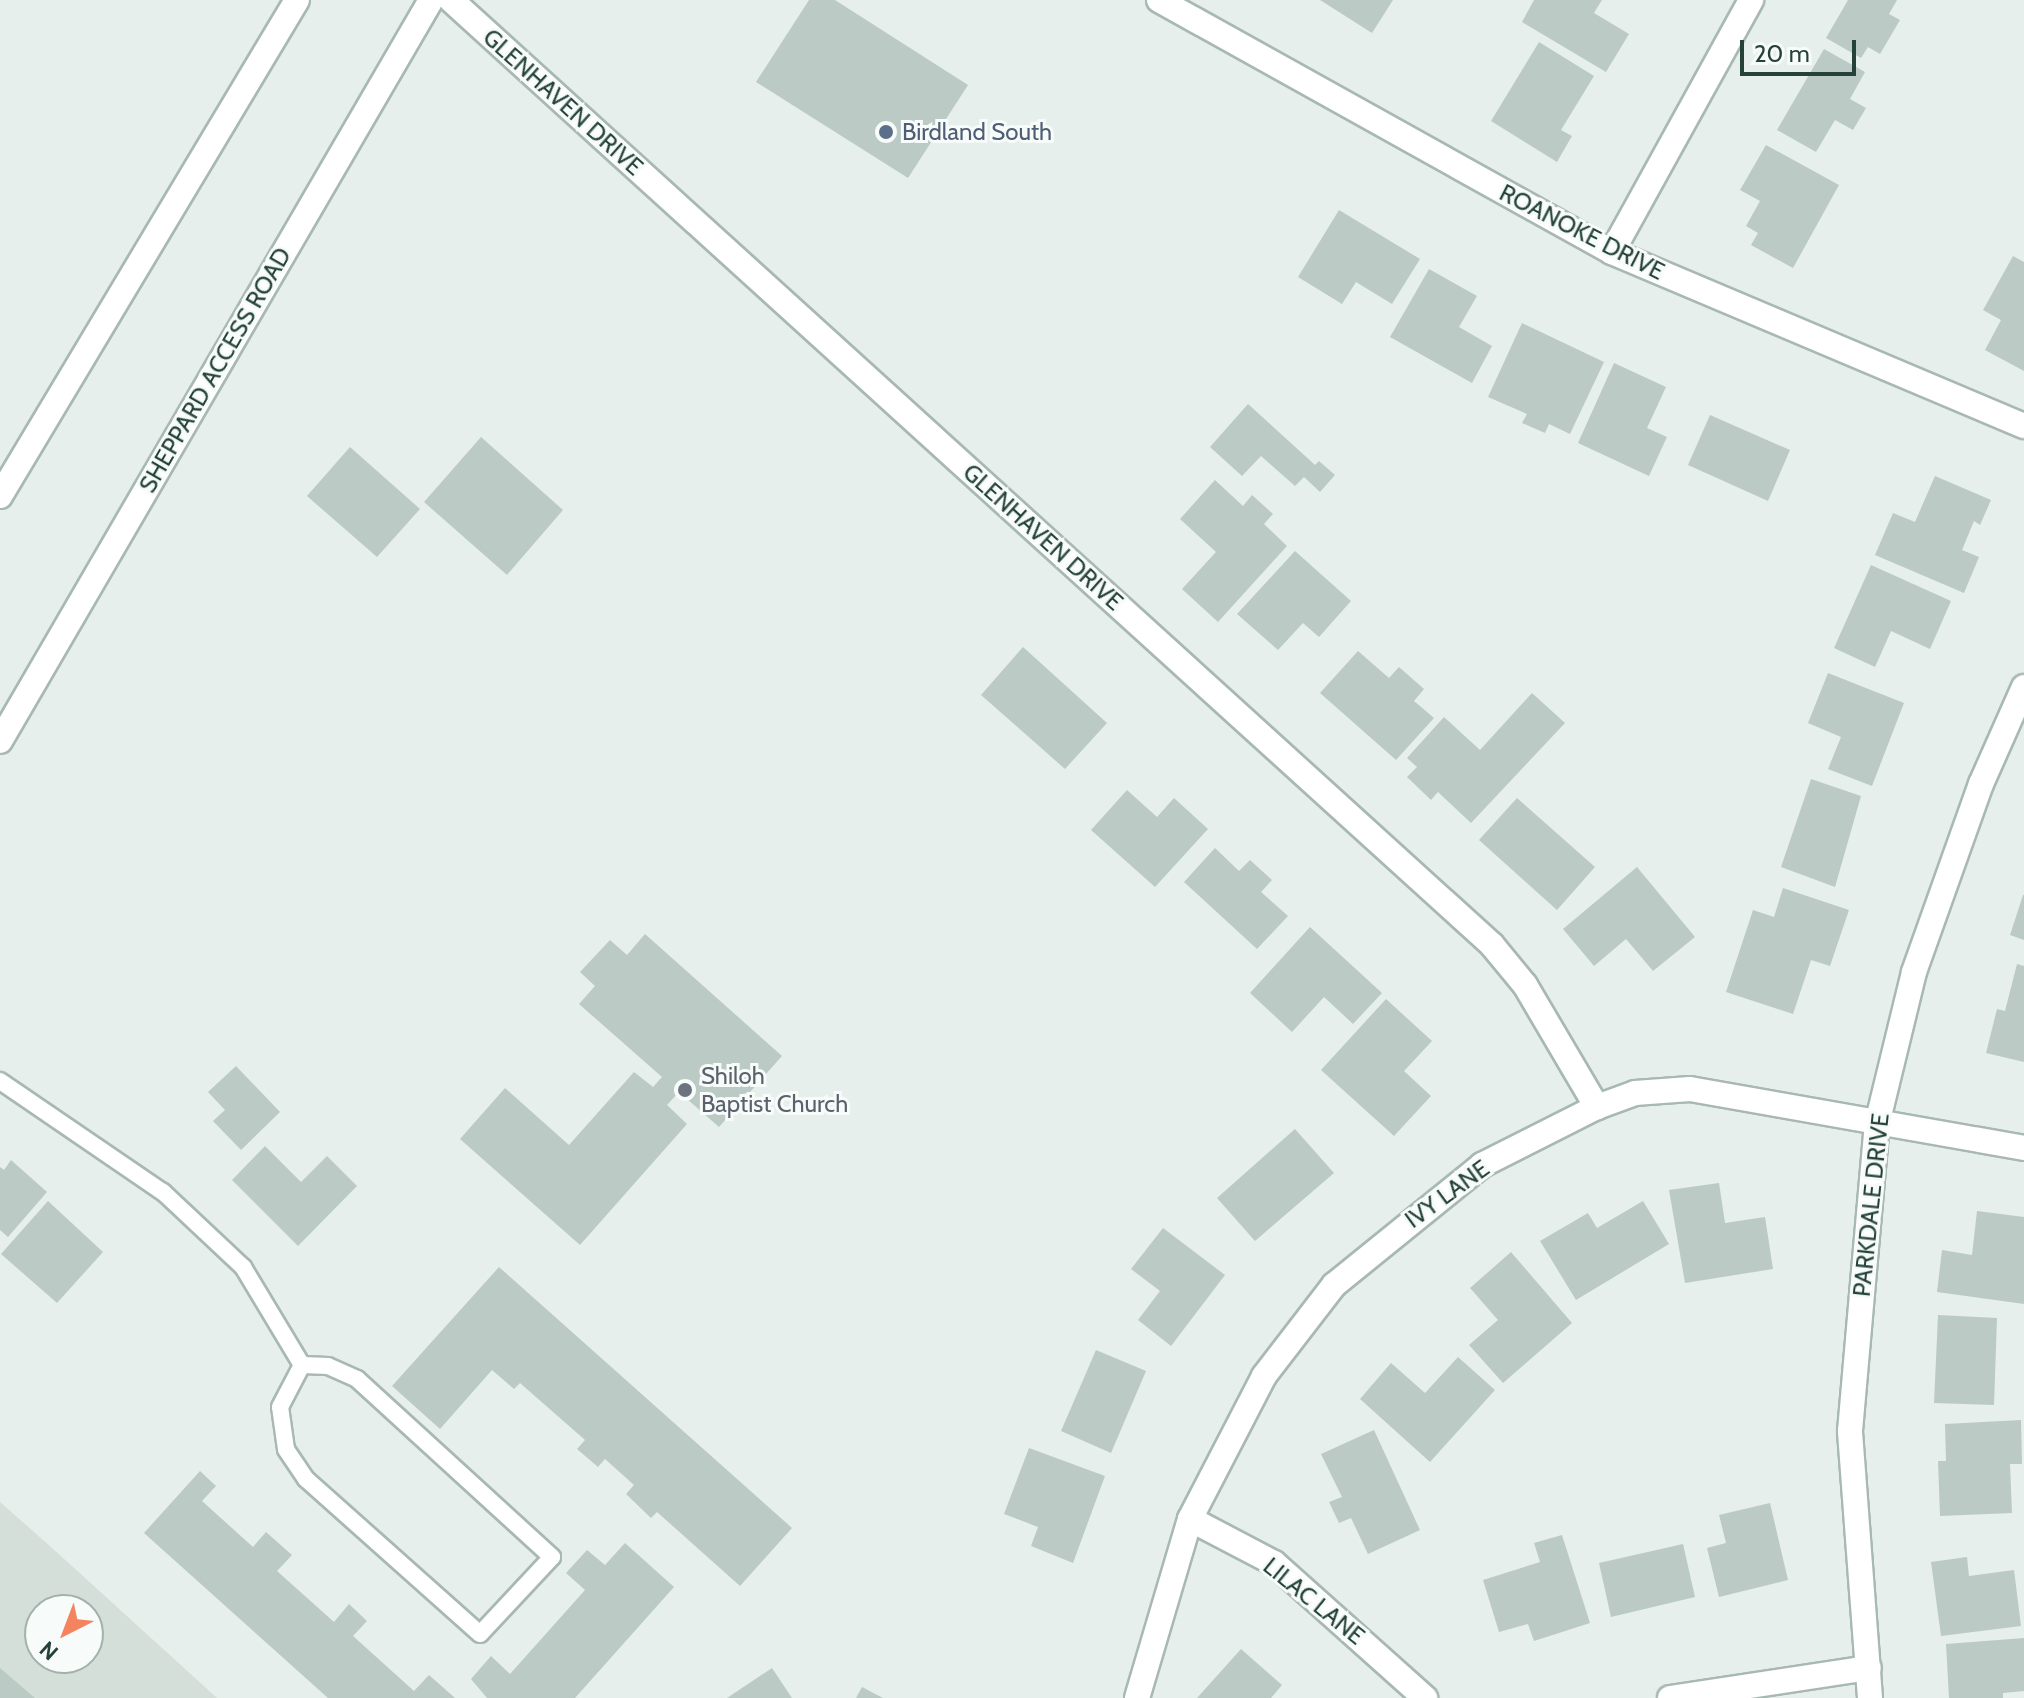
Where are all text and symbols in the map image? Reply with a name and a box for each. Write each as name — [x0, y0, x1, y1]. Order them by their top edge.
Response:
street label: GLENHAVEN DRIVE — [477, 23, 649, 181]
scale bar — [1744, 24, 1860, 74]
text: 20 m — [1754, 39, 1810, 68]
place label: Birdland South — [902, 118, 1052, 146]
marker: Birdland South — [877, 123, 895, 141]
street label: ROANOKE DRIVE — [1495, 178, 1669, 286]
street label: SHEPPARD ACCESS ROAD — [133, 242, 297, 498]
street label: GLENHAVEN DRIVE — [957, 458, 1129, 616]
place label: Shiloh Baptist Church — [701, 1062, 848, 1118]
marker: Shiloh Baptist Church — [676, 1081, 694, 1099]
street label: PARKDALE DRIVE — [1847, 1112, 1895, 1298]
street label: IVY LANE — [1399, 1154, 1495, 1234]
street label: LILAC LANE — [1258, 1551, 1370, 1651]
north arrow — [24, 1594, 104, 1674]
text: N — [34, 1635, 64, 1666]

